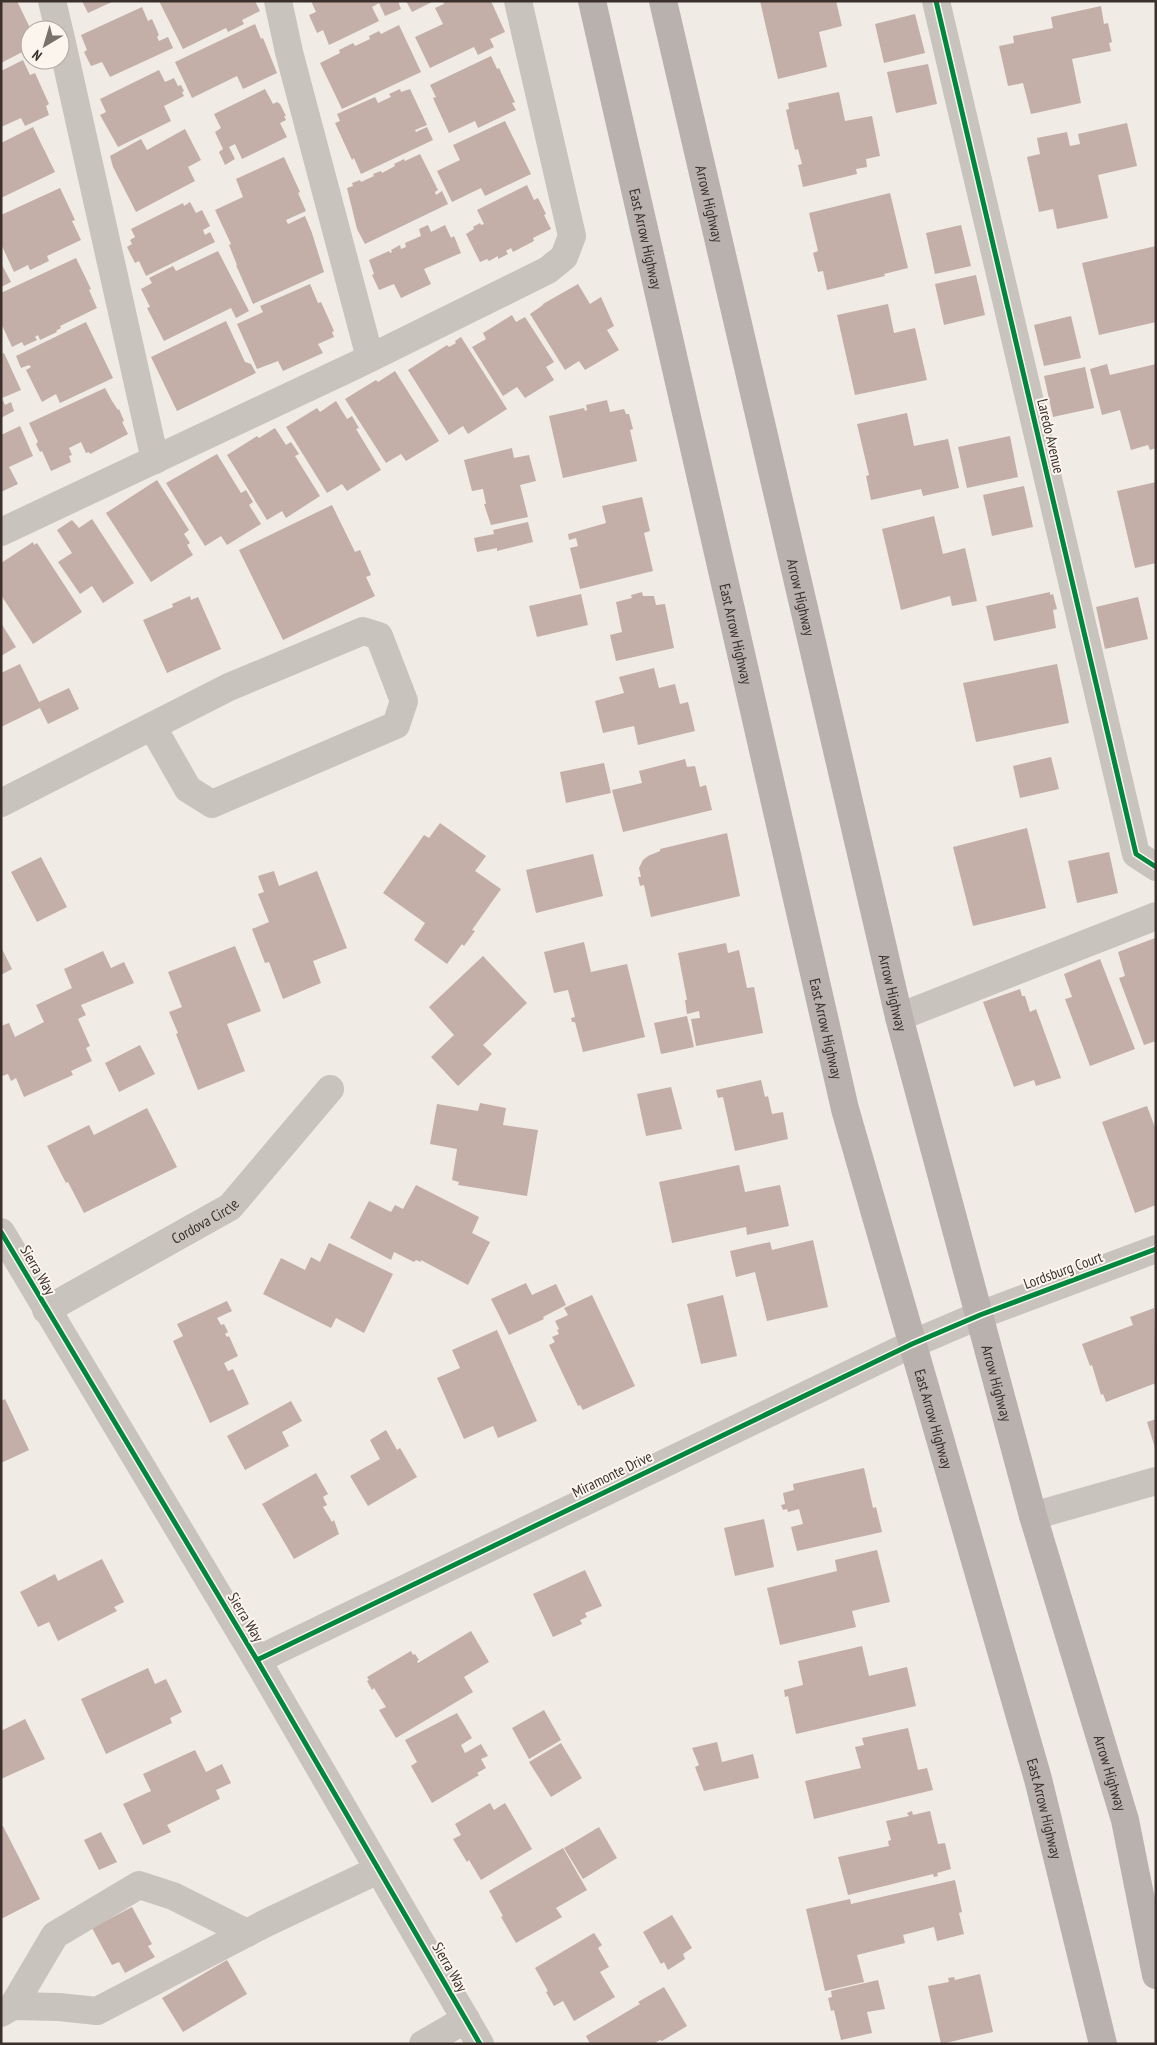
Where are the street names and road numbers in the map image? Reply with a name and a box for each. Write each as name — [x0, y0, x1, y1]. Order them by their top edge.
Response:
street label: Arrow Highway — [692, 163, 728, 244]
street label: East Arrow Highway — [626, 187, 667, 291]
street label: Laredo Avenue — [1033, 397, 1069, 475]
street label: Arrow Highway — [783, 557, 820, 638]
street label: East Arrow Highway — [716, 581, 757, 686]
street label: Arrow Highway — [875, 952, 912, 1033]
street label: East Arrow Highway — [806, 976, 847, 1081]
street label: Cordova Circle — [168, 1195, 243, 1248]
street label: Sierra Way — [16, 1242, 60, 1299]
street label: Lordsburg Court — [1021, 1247, 1105, 1293]
street label: Arrow Highway — [978, 1343, 1017, 1424]
street label: East Arrow Highway — [911, 1367, 958, 1471]
street label: Miramonte Drive — [569, 1447, 655, 1501]
street label: Sierra Way — [224, 1589, 268, 1645]
street label: Arrow Highway — [1090, 1732, 1131, 1813]
street label: East Arrow Highway — [1023, 1756, 1067, 1861]
street label: Sierra Way — [428, 1939, 472, 1996]

